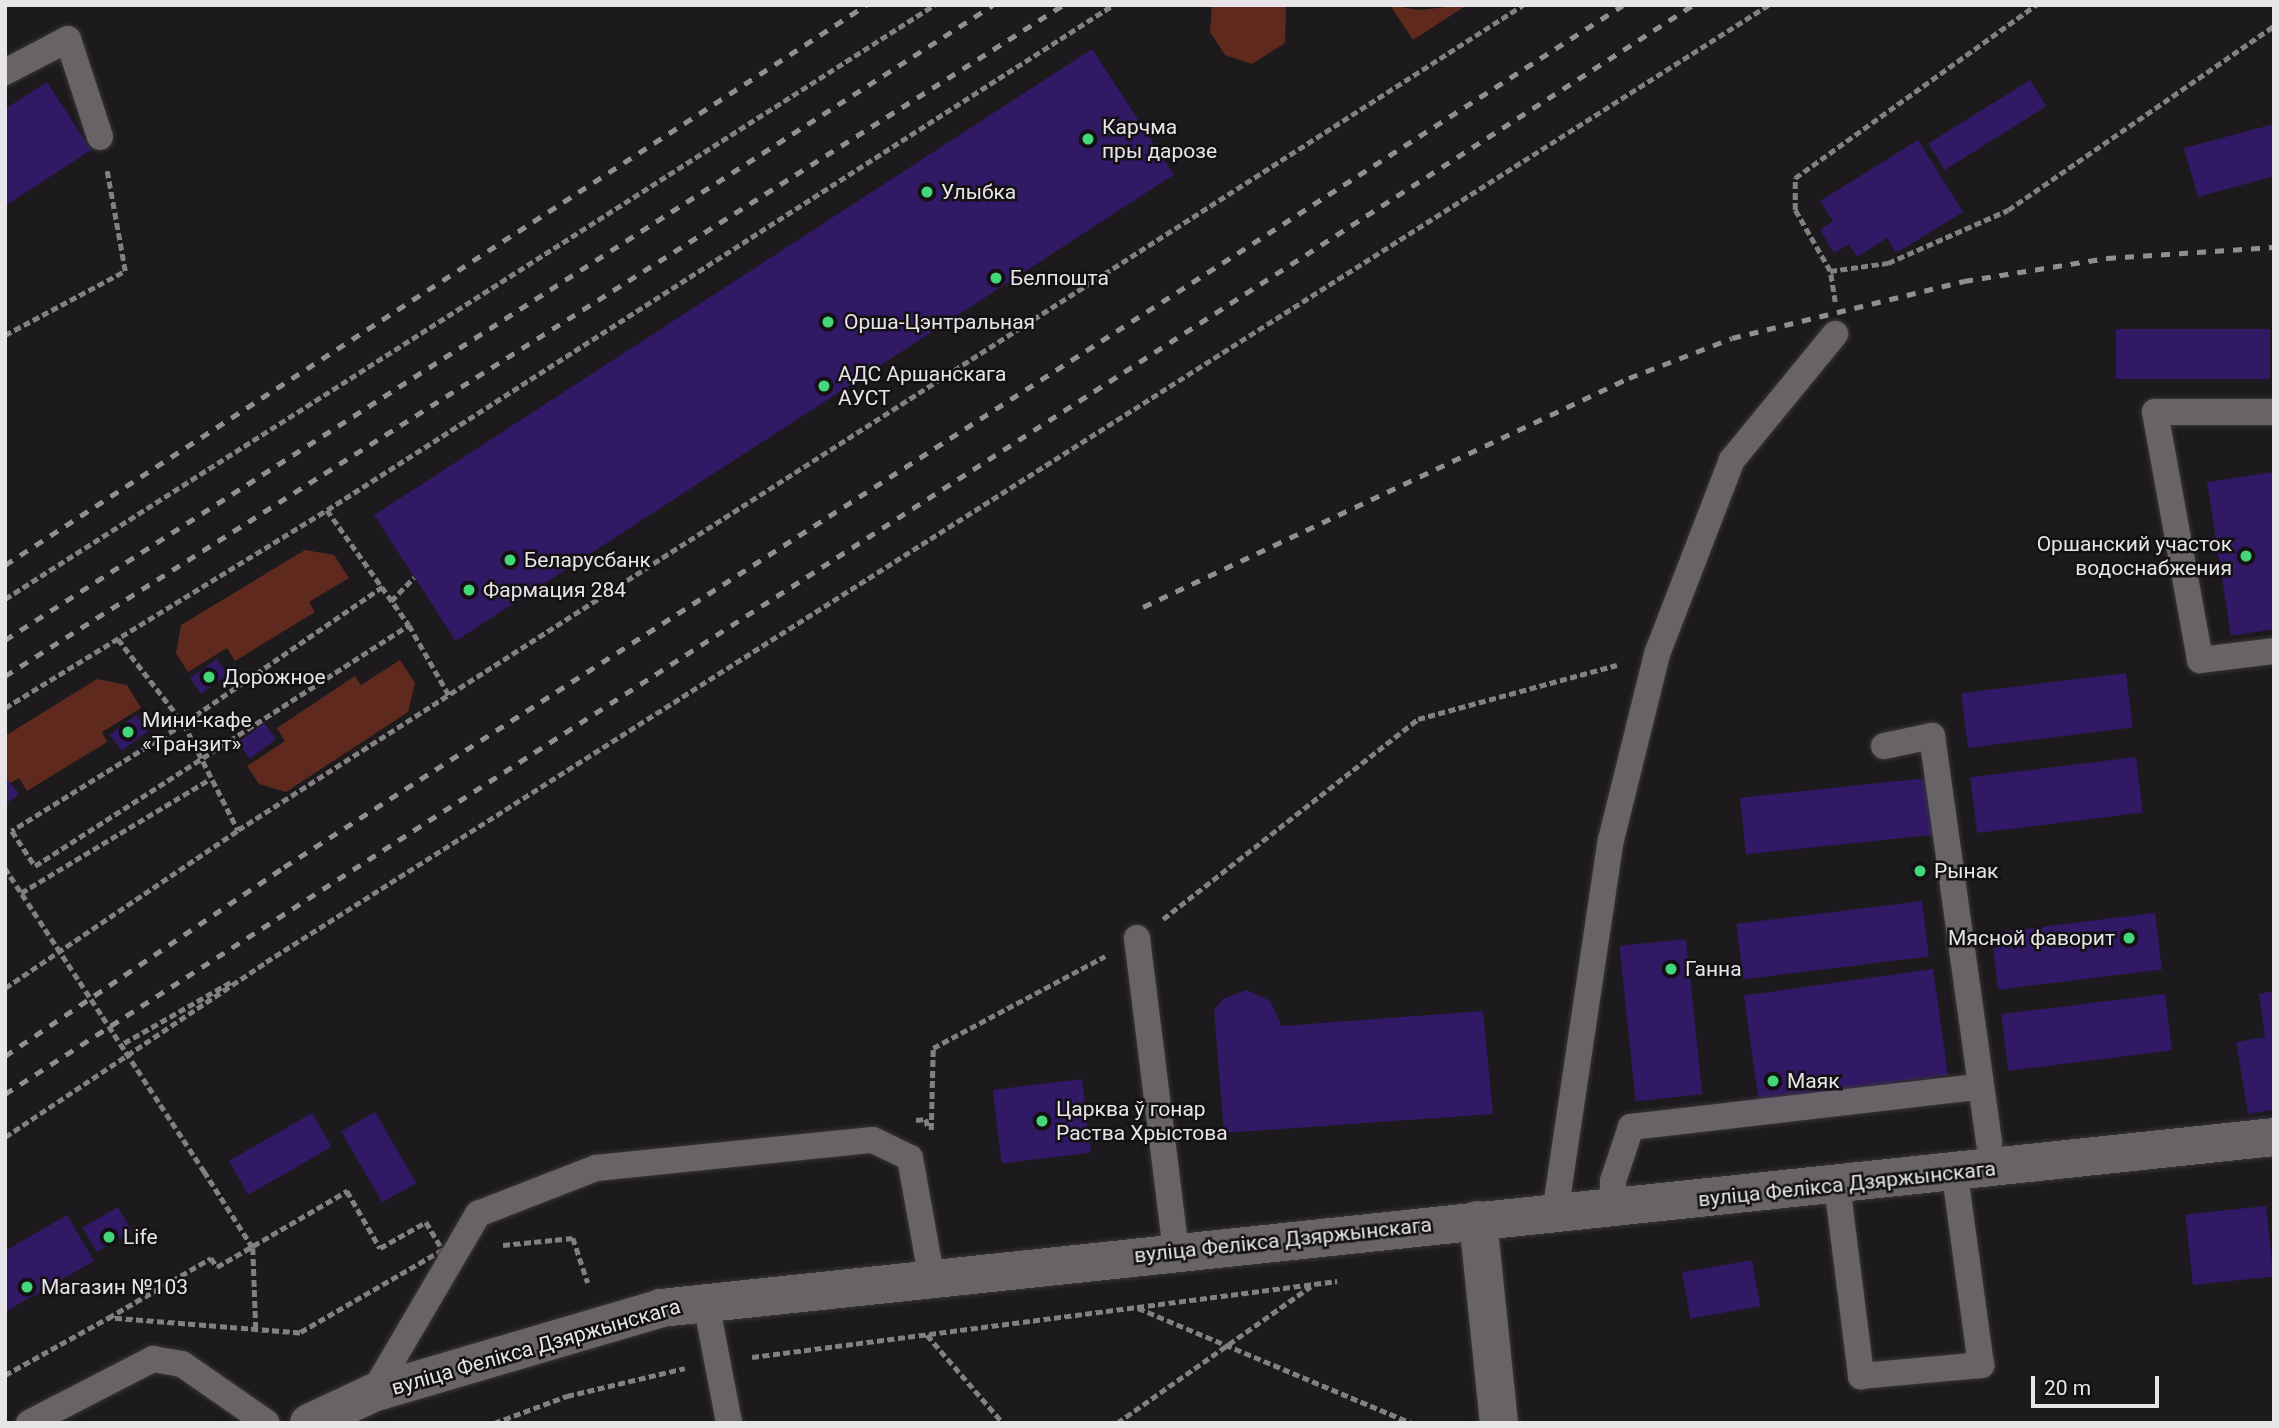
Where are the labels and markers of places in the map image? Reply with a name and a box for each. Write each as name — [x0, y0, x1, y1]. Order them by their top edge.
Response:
place label: Карчма пры дарозе — [1102, 114, 1217, 164]
marker: Карчма пры дарозе — [1080, 131, 1096, 147]
place label: Улыбка — [941, 179, 1016, 205]
marker: Улыбка — [919, 184, 935, 200]
place label: Белпошта — [1010, 265, 1109, 291]
marker: Белпошта — [988, 270, 1004, 286]
place label: Орша-Цэнтральная — [844, 309, 1035, 335]
marker: Орша-Цэнтральная — [818, 312, 838, 332]
place label: АДС Аршанскага АУСТ — [838, 361, 1006, 411]
marker: АДС Аршанскага АУСТ — [816, 378, 832, 394]
place label: Оршанский участок водоснабжения — [2037, 531, 2232, 581]
place label: Беларусбанк — [524, 547, 651, 573]
marker: Оршанский участок водоснабжения — [2238, 548, 2254, 564]
marker: Беларусбанк — [502, 552, 518, 568]
place label: Фармация 284 — [483, 577, 626, 603]
marker: Фармация 284 — [461, 582, 477, 598]
place label: Дорожное — [223, 664, 326, 690]
marker: Дорожное — [201, 669, 217, 685]
place label: Мини-кафе «Транзит» — [142, 707, 252, 757]
marker: Мини-кафе «Транзит» — [120, 724, 136, 740]
place label: Рынак — [1934, 858, 1998, 884]
marker: Рынак — [1912, 863, 1928, 879]
place label: Мясной фаворит — [1948, 925, 2115, 951]
marker: Мясной фаворит — [2121, 930, 2137, 946]
place label: Ганна — [1685, 956, 1742, 982]
marker: Ганна — [1663, 961, 1679, 977]
place label: Маяк — [1787, 1068, 1840, 1094]
marker: Маяк — [1765, 1073, 1781, 1089]
place label: Царква ў гонар Раства Хрыстова — [1056, 1096, 1228, 1146]
marker: Царква ў гонар Раства Хрыстова — [1034, 1113, 1050, 1129]
place label: Life — [123, 1224, 158, 1250]
marker: Life — [101, 1229, 117, 1245]
place label: Магазин №103 — [41, 1274, 188, 1300]
marker: Магазин №103 — [19, 1279, 35, 1295]

